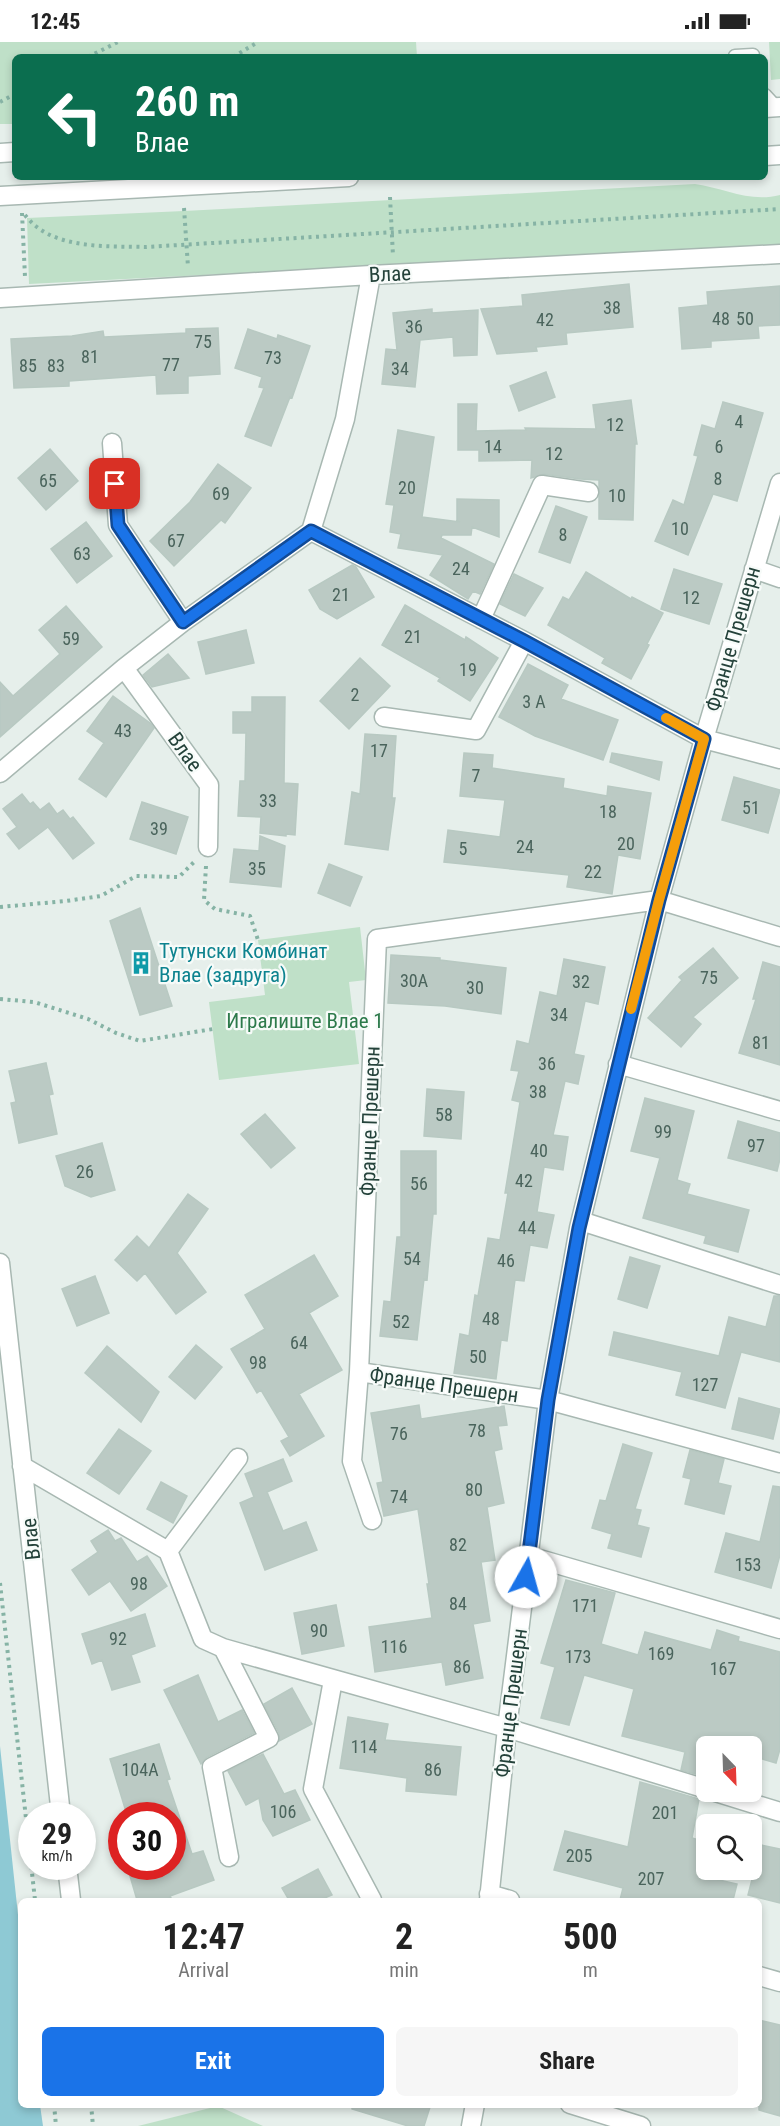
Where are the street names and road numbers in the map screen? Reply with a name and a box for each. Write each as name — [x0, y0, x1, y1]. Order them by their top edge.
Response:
street label: Влае — [368, 261, 412, 287]
street label: Францe Прешерн — [701, 564, 765, 714]
street label: Влае — [163, 728, 207, 776]
street label: Францe Прешерн — [355, 1046, 385, 1196]
street label: Франце Прешерн — [368, 1363, 520, 1407]
street label: Влае — [17, 1517, 45, 1561]
street label: Францe Прешерн — [490, 1627, 532, 1779]

